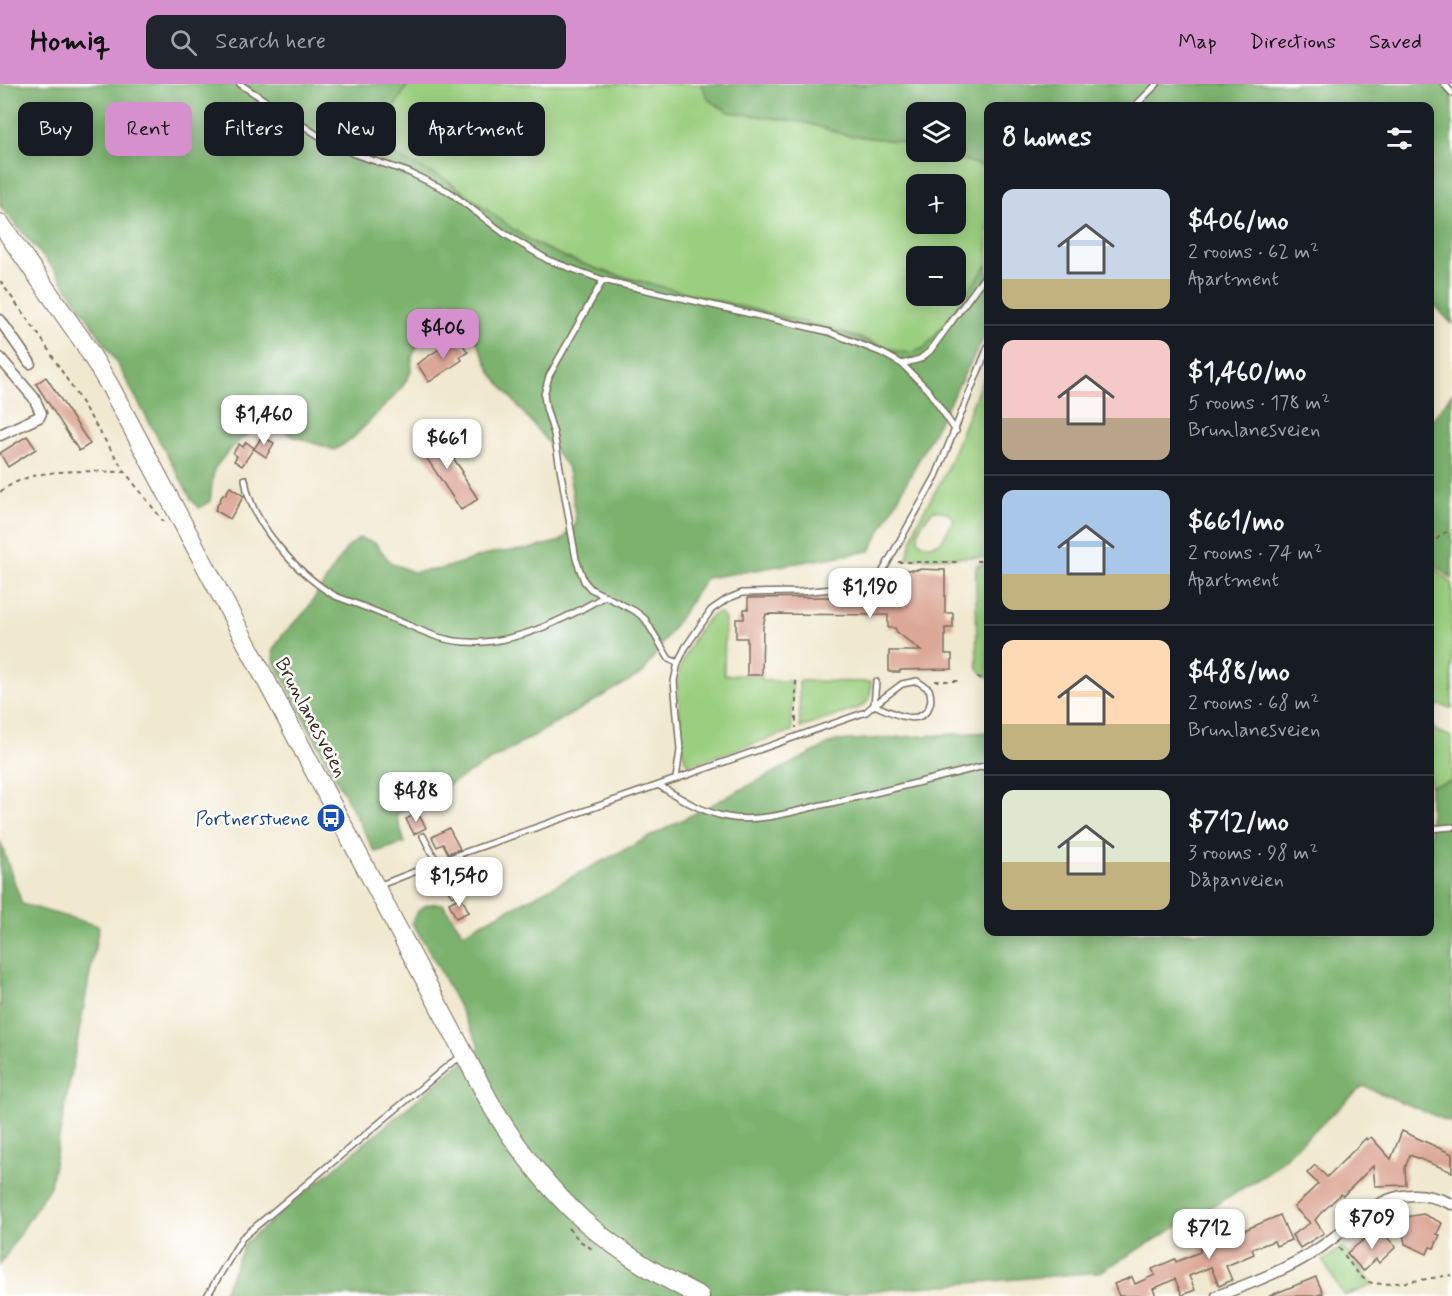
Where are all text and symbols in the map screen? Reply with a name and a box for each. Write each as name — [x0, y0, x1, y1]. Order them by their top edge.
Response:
search box — [146, 15, 566, 69]
text: Homiq — [30, 24, 110, 61]
icon: search — [167, 26, 200, 59]
text: Search here — [215, 28, 326, 56]
text: Map — [1178, 28, 1217, 56]
text: Directions — [1250, 28, 1336, 56]
text: Saved — [1369, 28, 1422, 56]
chip: Buy — [18, 102, 93, 156]
chip: Rent — [105, 102, 192, 156]
chip: Filters — [204, 102, 304, 156]
chip: New — [316, 102, 396, 156]
chip: Apartment — [408, 102, 545, 156]
map controls — [906, 102, 966, 306]
button: layers — [906, 102, 966, 162]
text: 8 homes — [1002, 121, 1092, 155]
icon: filters — [1383, 122, 1416, 155]
button: + — [906, 174, 966, 234]
text: $406/mo — [1188, 205, 1289, 239]
icon: home — [1050, 213, 1122, 285]
text: 2 rooms · 62 m² — [1188, 239, 1319, 266]
button: − — [906, 246, 966, 306]
text: Apartment — [1188, 266, 1279, 293]
pin: $406 — [407, 309, 479, 360]
text: $406 — [421, 315, 465, 342]
text: $1,460/mo — [1188, 356, 1306, 390]
icon: home — [1050, 364, 1122, 436]
text: 5 rooms · 178 m² — [1188, 390, 1330, 417]
pin: $1,460 — [215, 395, 313, 446]
text: $1,460 — [235, 401, 293, 428]
text: Brunlanesveien — [1188, 417, 1320, 444]
pin: $661 — [411, 419, 483, 470]
text: $661 — [427, 425, 467, 452]
text: $661/mo — [1188, 506, 1284, 540]
icon: home — [1050, 514, 1122, 586]
text: 2 rooms · 74 m² — [1188, 540, 1322, 567]
text: Apartment — [1188, 567, 1279, 594]
pin: $1,190 — [821, 568, 919, 619]
text: $1,190 — [842, 574, 898, 601]
street label: Brunlanesveien — [268, 653, 354, 782]
text: $488/mo — [1188, 656, 1290, 690]
icon: home — [1050, 664, 1122, 736]
text: 2 rooms · 68 m² — [1188, 690, 1319, 717]
text: Brunlanesveien — [1188, 717, 1320, 744]
pin: $488 — [380, 772, 452, 823]
text: $488 — [393, 778, 439, 805]
bus stop icon: Portnerstuene — [315, 802, 347, 834]
place label: Portnerstuene — [195, 806, 310, 833]
text: $712/mo — [1188, 806, 1289, 840]
icon: home — [1050, 814, 1122, 886]
text: 3 rooms · 98 m² — [1188, 840, 1318, 867]
pin: $1,540 — [410, 857, 508, 908]
text: $1,540 — [430, 863, 488, 890]
text: Dåpanveien — [1188, 867, 1284, 894]
pin: $709 — [1336, 1199, 1408, 1250]
text: $709 — [1349, 1205, 1395, 1232]
pin: $712 — [1173, 1209, 1245, 1260]
text: $712 — [1187, 1215, 1231, 1242]

